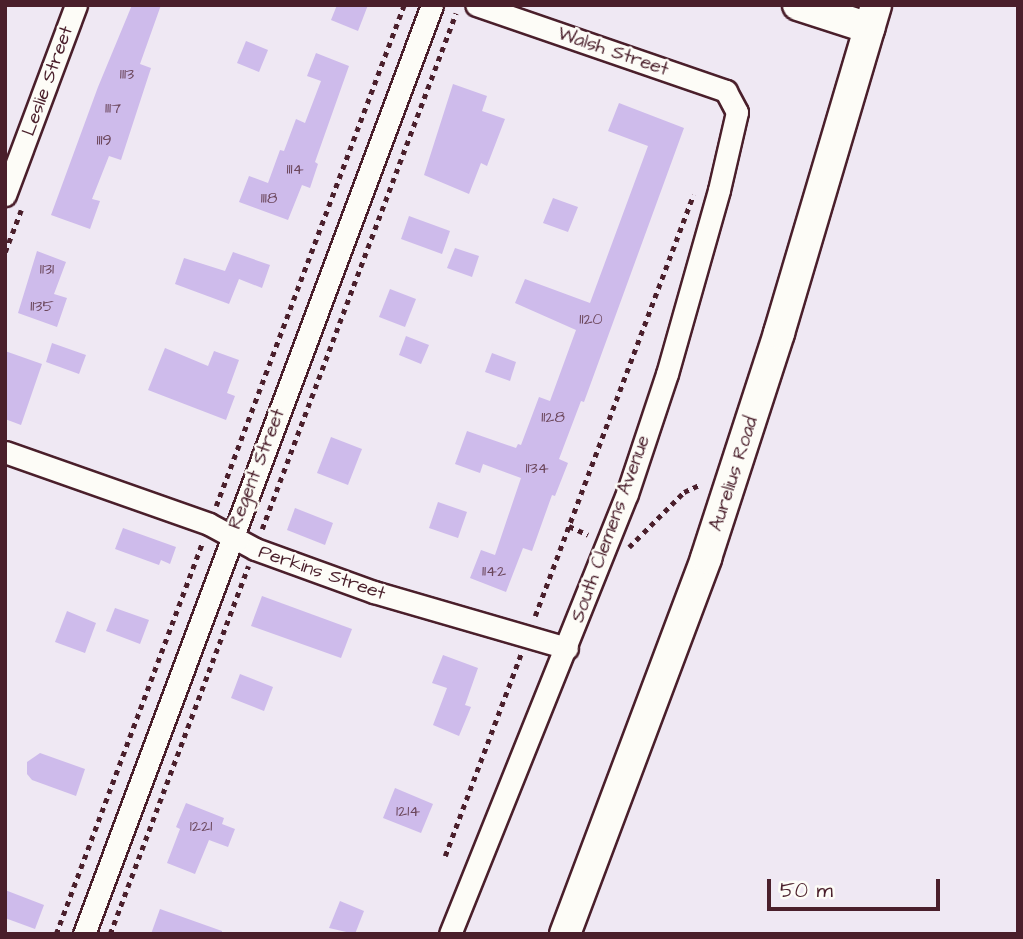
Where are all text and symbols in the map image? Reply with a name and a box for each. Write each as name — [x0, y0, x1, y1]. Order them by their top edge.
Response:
street label: Walsh Street — [555, 22, 671, 82]
street label: Leslie Street — [18, 23, 78, 139]
house number: 1113 — [120, 64, 134, 84]
house number: 1117 — [105, 98, 121, 118]
house number: 1119 — [96, 130, 112, 150]
house number: 1114 — [286, 159, 304, 179]
house number: 1118 — [261, 188, 277, 208]
house number: 1131 — [40, 259, 54, 279]
house number: 1135 — [30, 296, 54, 316]
house number: 1120 — [579, 309, 603, 329]
street label: Regent Street — [224, 405, 290, 533]
house number: 1128 — [541, 407, 565, 427]
street label: Aurelius Road — [705, 414, 763, 534]
street label: South Clemens Avenue — [567, 432, 655, 626]
house number: 1134 — [525, 458, 549, 478]
street label: Perkins Street — [256, 541, 388, 605]
house number: 1142 — [482, 561, 506, 581]
house number: 1214 — [396, 801, 420, 821]
house number: 1221 — [190, 816, 212, 836]
scale bar — [771, 866, 944, 910]
text: 50 m — [780, 876, 833, 905]

